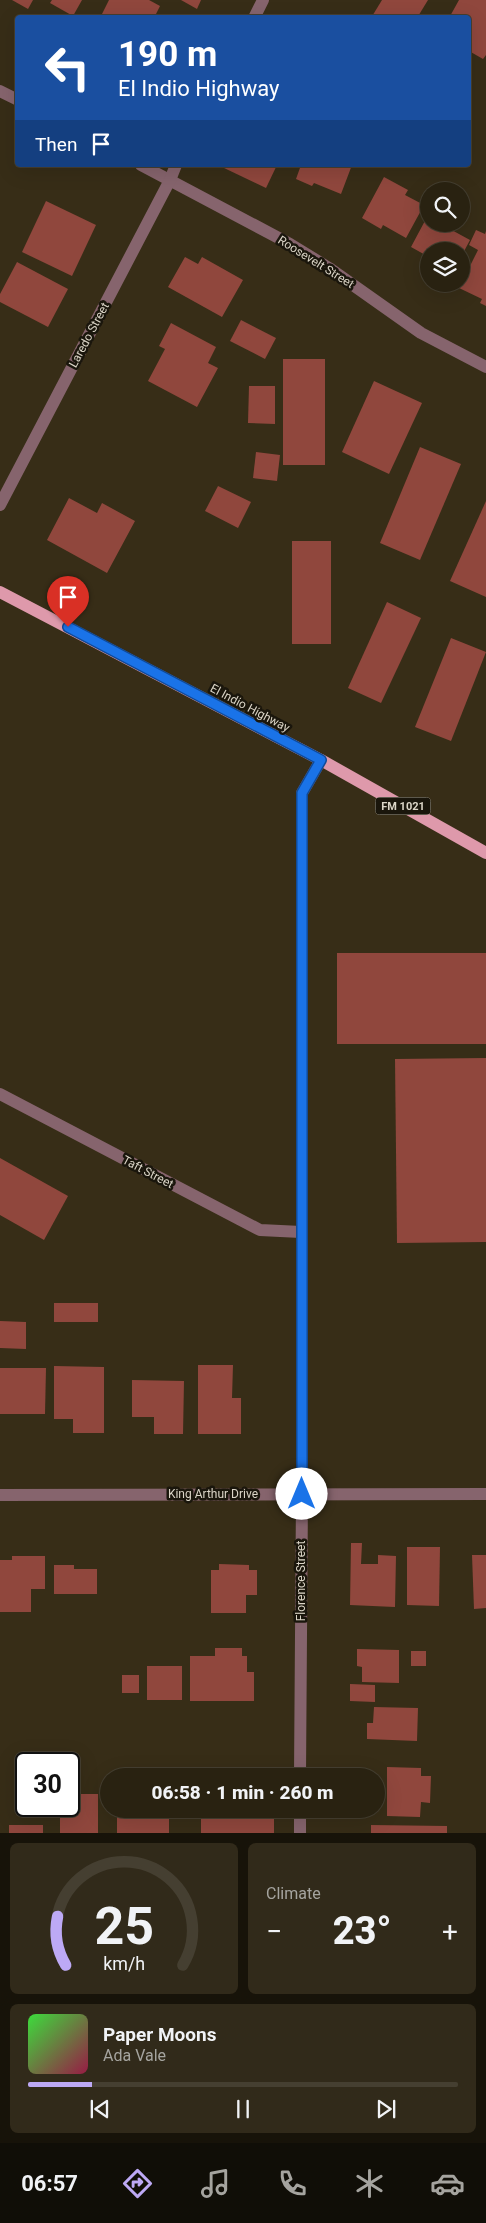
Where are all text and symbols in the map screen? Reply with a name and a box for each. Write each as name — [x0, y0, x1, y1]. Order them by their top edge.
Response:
text: 190 m — [118, 34, 217, 75]
icon: left — [35, 35, 100, 100]
text: El Indio Highway — [118, 76, 279, 101]
icon: arrive — [87, 130, 115, 158]
text: Then — [35, 133, 77, 156]
map controls — [420, 182, 470, 292]
button: search — [420, 182, 470, 232]
street label: Roosevelt Street — [275, 233, 357, 291]
button: layers — [420, 242, 470, 292]
street label: Laredo Street — [66, 300, 112, 370]
pin — [47, 576, 89, 627]
icon: arrive — [54, 583, 82, 611]
street label: El Indio Highway — [208, 681, 292, 735]
road number: FM 1021 — [376, 798, 430, 814]
street label: Taft Street — [120, 1153, 176, 1191]
position arrow — [275, 1467, 327, 1519]
street label: King Arthur Drive — [168, 1487, 258, 1501]
street label: Florence Street — [294, 1541, 308, 1621]
speed limit sign: 30 — [15, 1752, 80, 1817]
text: 06:58 · 1 min · 260 m — [151, 1781, 334, 1804]
text: Climate — [266, 1884, 321, 1903]
text: 25 — [94, 1896, 154, 1957]
text: 23° — [333, 1909, 391, 1953]
text: − — [266, 1915, 282, 1948]
text: + — [442, 1915, 458, 1948]
text: km/h — [103, 1953, 145, 1974]
text: Paper Moons — [103, 2023, 216, 2046]
text: Ada Vale — [103, 2046, 166, 2065]
icon: previous — [86, 2095, 114, 2123]
icon: pause — [229, 2095, 257, 2123]
icon: next — [372, 2095, 400, 2123]
icon: directions — [120, 2166, 155, 2201]
icon: music — [198, 2166, 233, 2201]
icon: phone — [275, 2166, 310, 2201]
icon: climate — [352, 2166, 387, 2201]
icon: car — [430, 2166, 465, 2201]
text: 06:57 — [21, 2171, 78, 2196]

